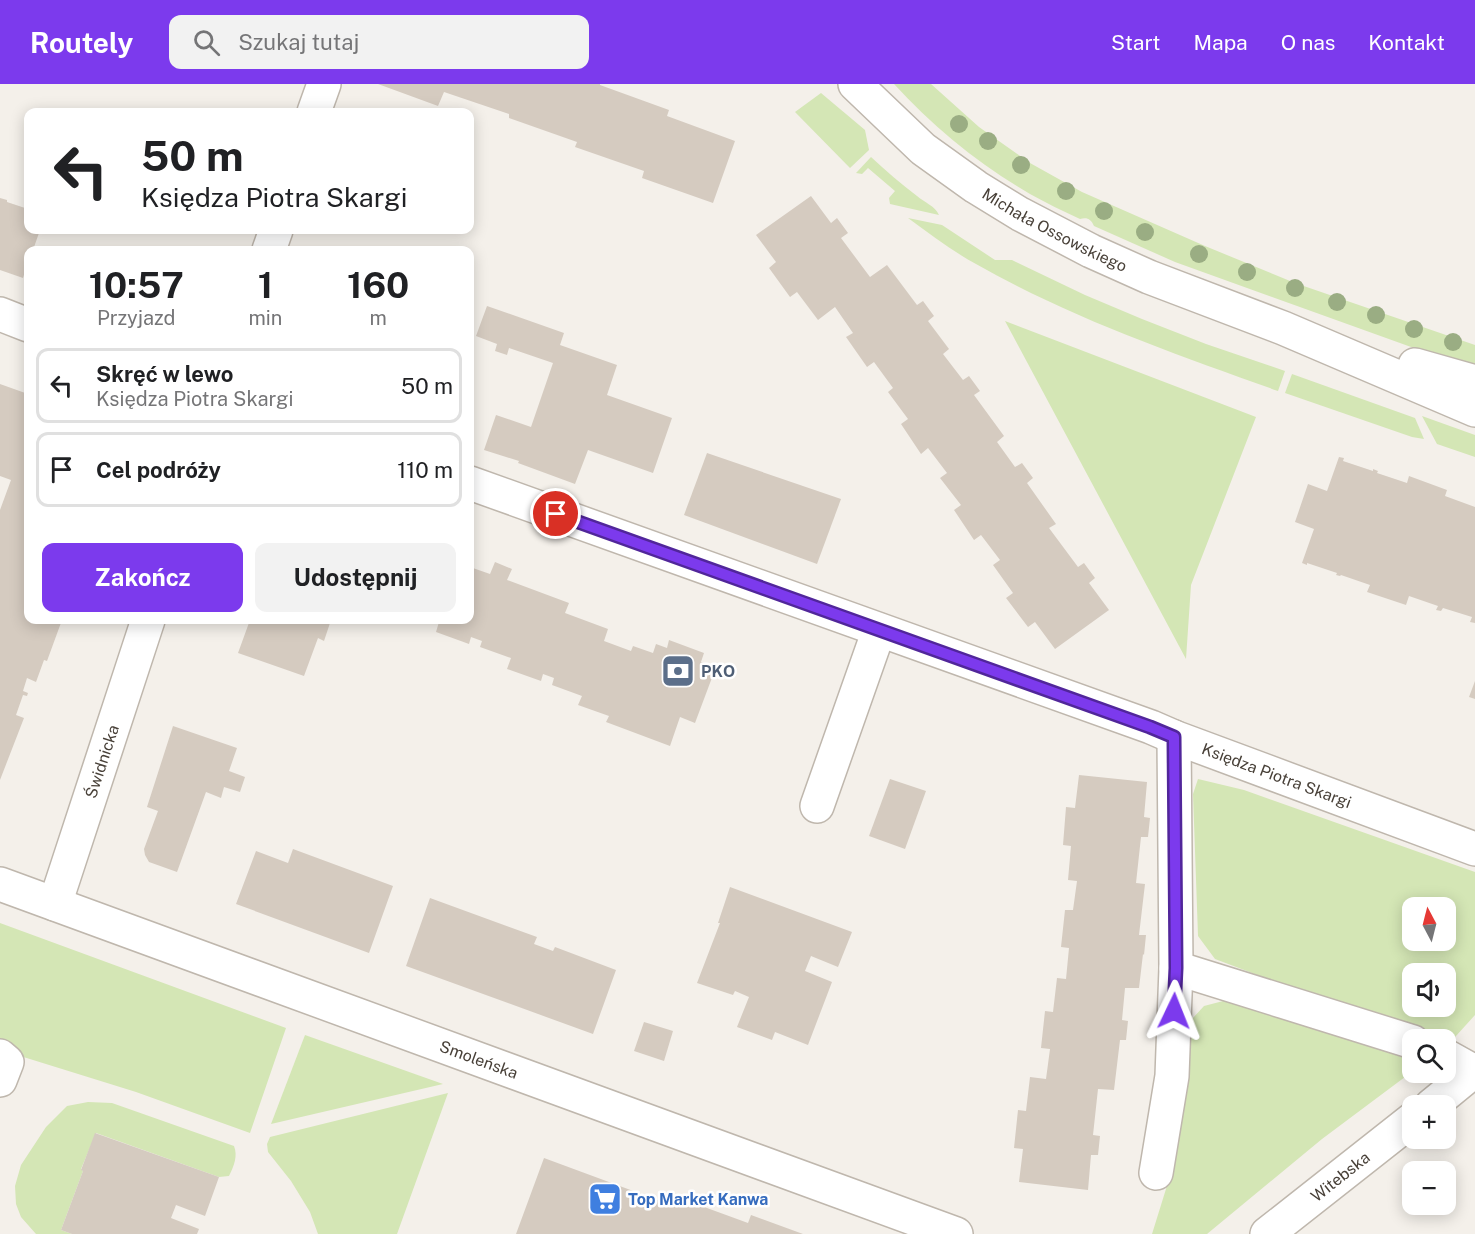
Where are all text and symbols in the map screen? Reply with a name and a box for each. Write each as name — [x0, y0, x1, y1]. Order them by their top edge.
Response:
search box — [169, 15, 589, 69]
text: Routely — [30, 26, 133, 59]
icon: search — [190, 26, 223, 59]
text: Szukaj tutaj — [238, 29, 359, 55]
text: Start — [1111, 30, 1161, 55]
text: Mapa — [1194, 30, 1248, 55]
text: O nas — [1281, 30, 1335, 55]
text: Kontakt — [1368, 30, 1445, 55]
text: 50 m — [141, 131, 244, 180]
icon: left — [42, 132, 120, 210]
text: Księdza Piotra Skargi — [141, 181, 407, 213]
street label: Michała Ossowskiego — [979, 184, 1130, 276]
text: 10:57 — [89, 264, 184, 306]
text: 1 — [258, 264, 273, 306]
text: 160 — [347, 264, 409, 306]
text: Przyjazd — [97, 306, 176, 330]
text: min — [248, 306, 282, 330]
text: m — [370, 306, 387, 330]
text: Skręć w lewo — [96, 361, 233, 387]
icon: left — [45, 369, 78, 402]
text: 50 m — [401, 373, 453, 399]
text: Księdza Piotra Skargi — [96, 387, 293, 411]
icon: arrive — [45, 453, 78, 486]
text: Cel podróży — [96, 457, 221, 483]
text: 110 m — [397, 457, 453, 483]
pin — [530, 488, 581, 539]
icon: arrive — [539, 497, 572, 530]
button: Zakończ — [42, 543, 243, 612]
button: Udostępnij — [255, 543, 456, 612]
bank icon: PKO — [660, 653, 696, 689]
place label: PKO — [701, 662, 735, 681]
street label: Świdnicka — [80, 722, 123, 801]
street label: Księdza Piotra Skargi — [1199, 739, 1354, 812]
north arrow — [1402, 897, 1456, 951]
map controls — [1402, 897, 1456, 1215]
button: sound — [1402, 963, 1456, 1017]
position arrow — [1142, 979, 1206, 1043]
button: search — [1402, 1029, 1456, 1083]
street label: Smoleńska — [437, 1037, 521, 1083]
button: + — [1402, 1095, 1456, 1149]
street label: Witebska — [1307, 1148, 1374, 1206]
button: − — [1402, 1161, 1456, 1215]
supermarket icon: Top Market Kanwa — [587, 1181, 623, 1217]
place label: Top Market Kanwa — [628, 1190, 768, 1209]

